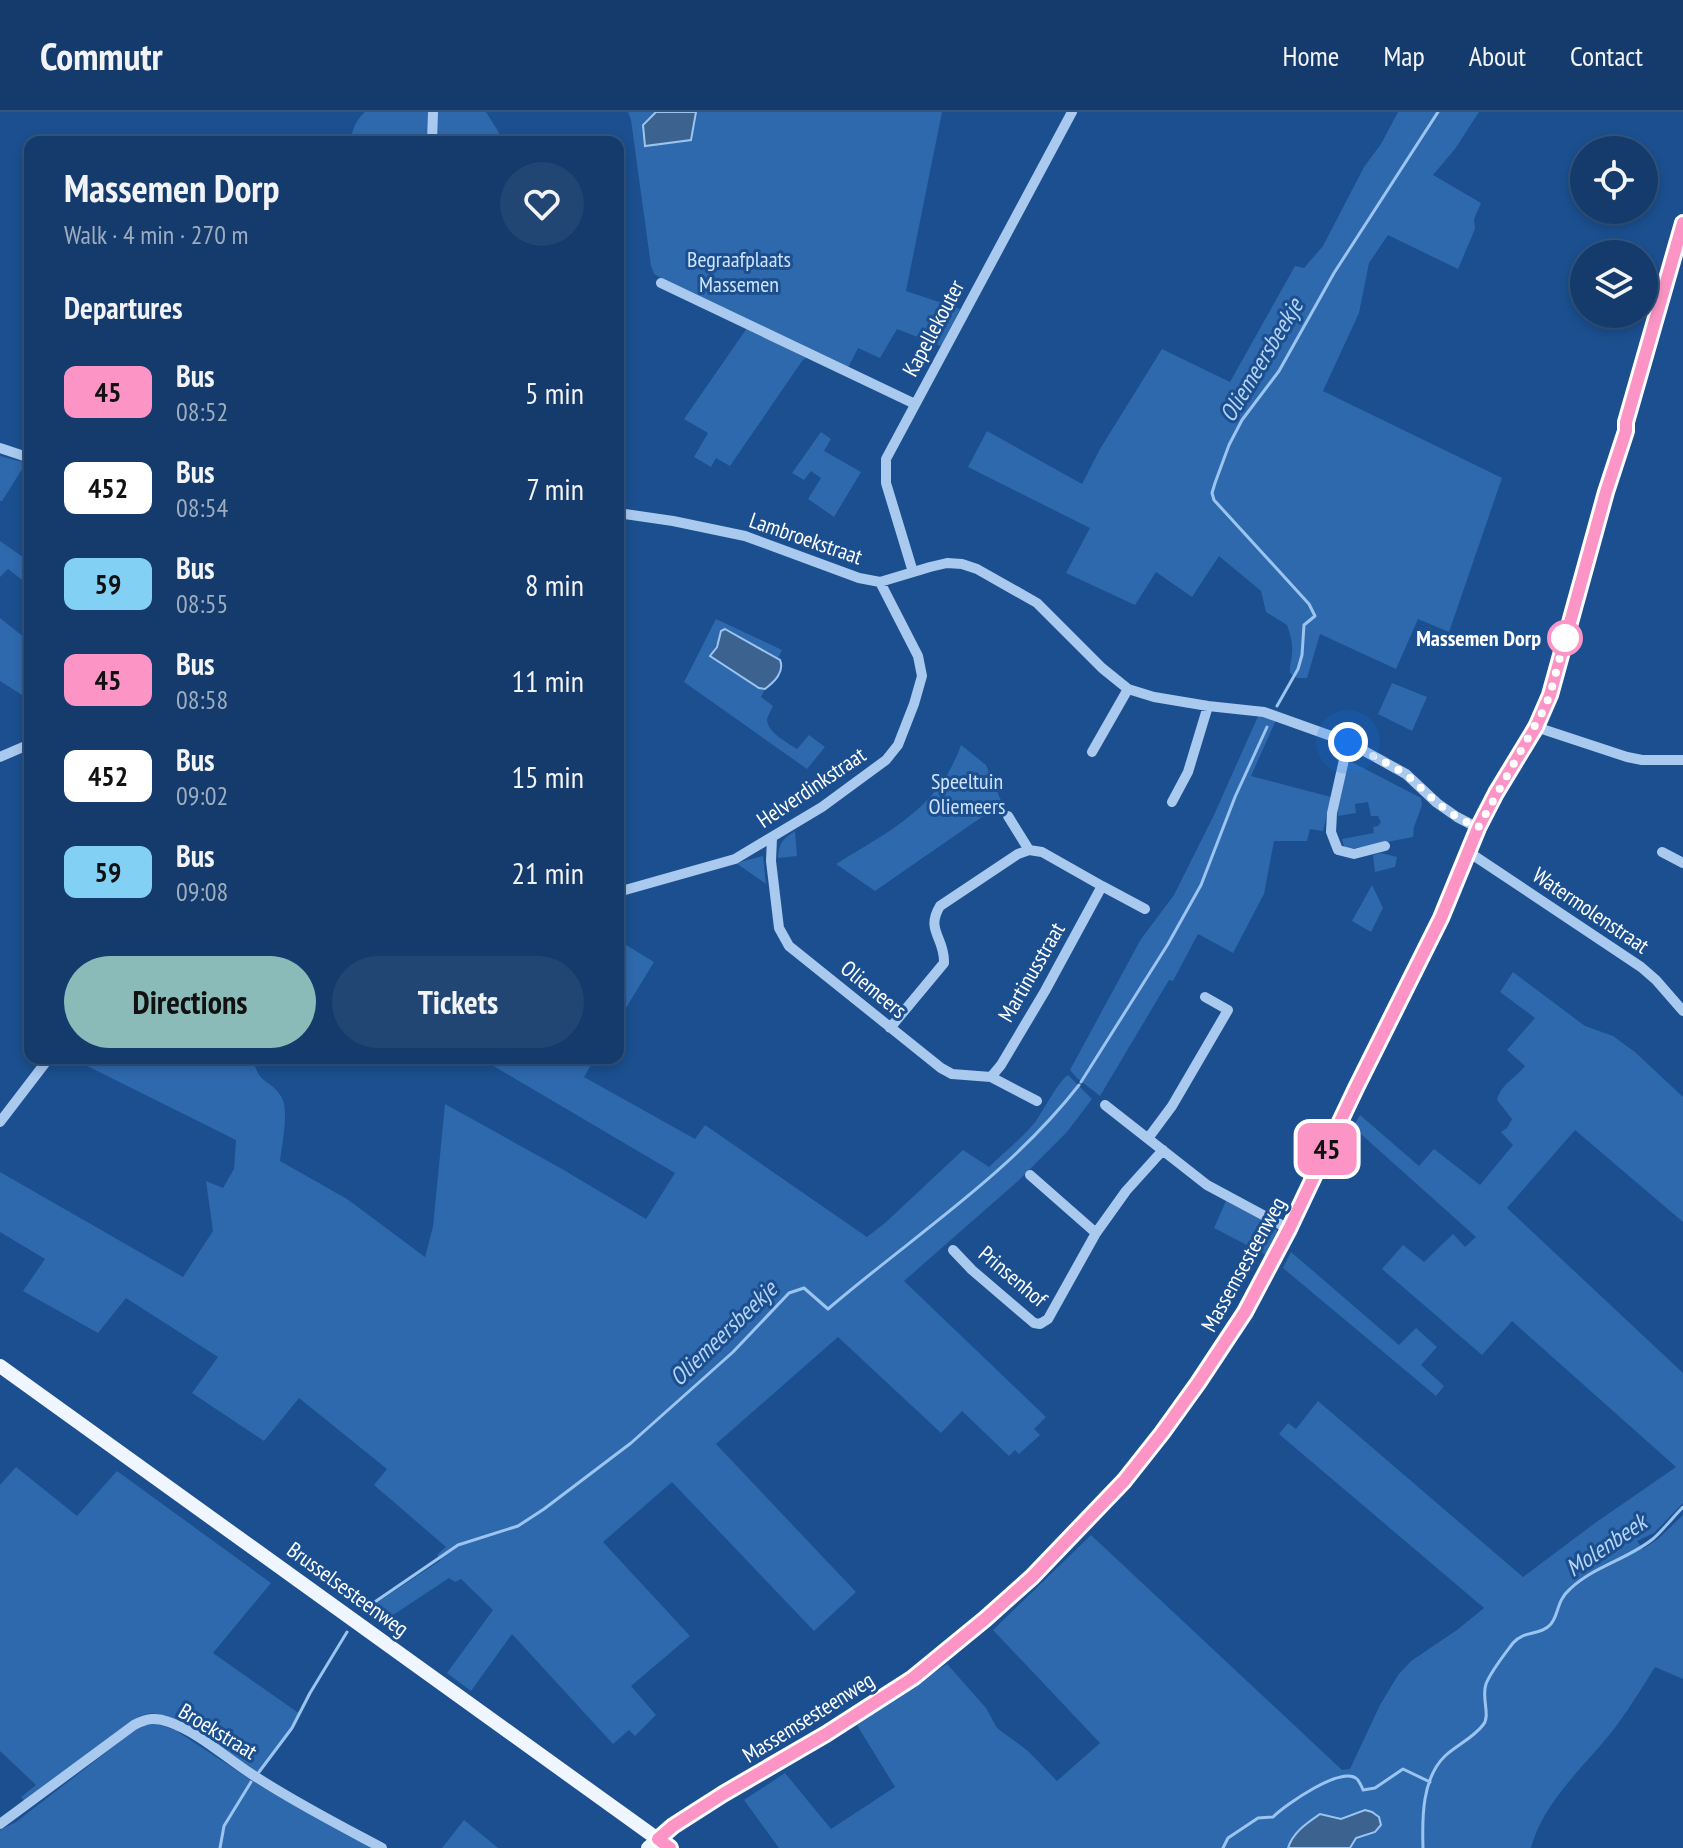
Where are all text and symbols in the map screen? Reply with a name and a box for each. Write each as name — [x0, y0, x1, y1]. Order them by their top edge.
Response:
text: Commutr — [40, 31, 163, 80]
text: Home — [1283, 37, 1339, 74]
text: Map — [1383, 37, 1425, 74]
text: About — [1469, 37, 1526, 74]
text: Contact — [1570, 37, 1643, 74]
map controls — [1570, 136, 1658, 328]
button: locate — [1570, 136, 1658, 224]
button: heart — [500, 162, 584, 246]
text: Massemen Dorp — [64, 163, 279, 212]
text: Walk · 4 min · 270 m — [64, 218, 248, 251]
button: layers — [1570, 240, 1658, 328]
park label: Begraafplaats Massemen — [687, 245, 791, 298]
street label: Kapellekouter — [896, 275, 970, 381]
text: Departures — [64, 288, 182, 327]
water label: Oliemeersbeekje — [1212, 291, 1311, 427]
text: Bus — [176, 356, 215, 395]
text: 45 — [95, 373, 121, 410]
text: 5 min — [525, 373, 584, 412]
text: 08:52 — [176, 395, 228, 428]
text: Bus — [176, 452, 215, 491]
text: 452 — [88, 469, 128, 506]
text: 7 min — [526, 469, 584, 508]
text: 08:54 — [176, 491, 228, 524]
street label: Lambroekstraat — [746, 506, 866, 570]
text: Bus — [176, 548, 215, 587]
text: 59 — [95, 565, 121, 602]
text: 8 min — [525, 565, 584, 604]
text: 08:55 — [176, 587, 228, 620]
marker: Massemen Dorp — [1548, 621, 1582, 655]
place label: Massemen Dorp — [1416, 624, 1541, 652]
text: Bus — [176, 644, 215, 683]
text: 45 — [95, 661, 121, 698]
text: 11 min — [511, 661, 584, 700]
text: 08:58 — [176, 683, 228, 716]
your location — [1328, 722, 1368, 762]
text: Bus — [176, 740, 215, 779]
street label: Helverdinkstraat — [751, 740, 871, 834]
text: 452 — [88, 757, 128, 794]
text: 15 min — [511, 757, 584, 796]
park label: Speeltuin Oliemeers — [929, 767, 1005, 820]
text: 09:02 — [176, 779, 228, 812]
text: Bus — [176, 836, 215, 875]
text: 59 — [95, 853, 121, 890]
text: 21 min — [511, 853, 584, 892]
street label: Watermolenstraat — [1527, 861, 1655, 959]
text: 09:08 — [176, 875, 228, 908]
street label: Martinusstraat — [991, 917, 1071, 1027]
street label: Oliemeers — [835, 954, 913, 1024]
button: Directions — [64, 956, 316, 1048]
button: Tickets — [332, 956, 584, 1048]
line badge: 45 — [1291, 1123, 1363, 1175]
text: 45 — [1314, 1130, 1340, 1167]
street label: Massemsesteenweg — [1194, 1192, 1292, 1336]
street label: Prinsenhof — [973, 1239, 1054, 1313]
water label: Oliemeersbeekje — [663, 1272, 785, 1392]
water label: Molenbeek — [1560, 1505, 1655, 1583]
street label: Brusselsesteenweg — [282, 1535, 414, 1643]
street label: Massemsesteenweg — [737, 1665, 879, 1769]
street label: Broekstraat — [174, 1697, 262, 1765]

